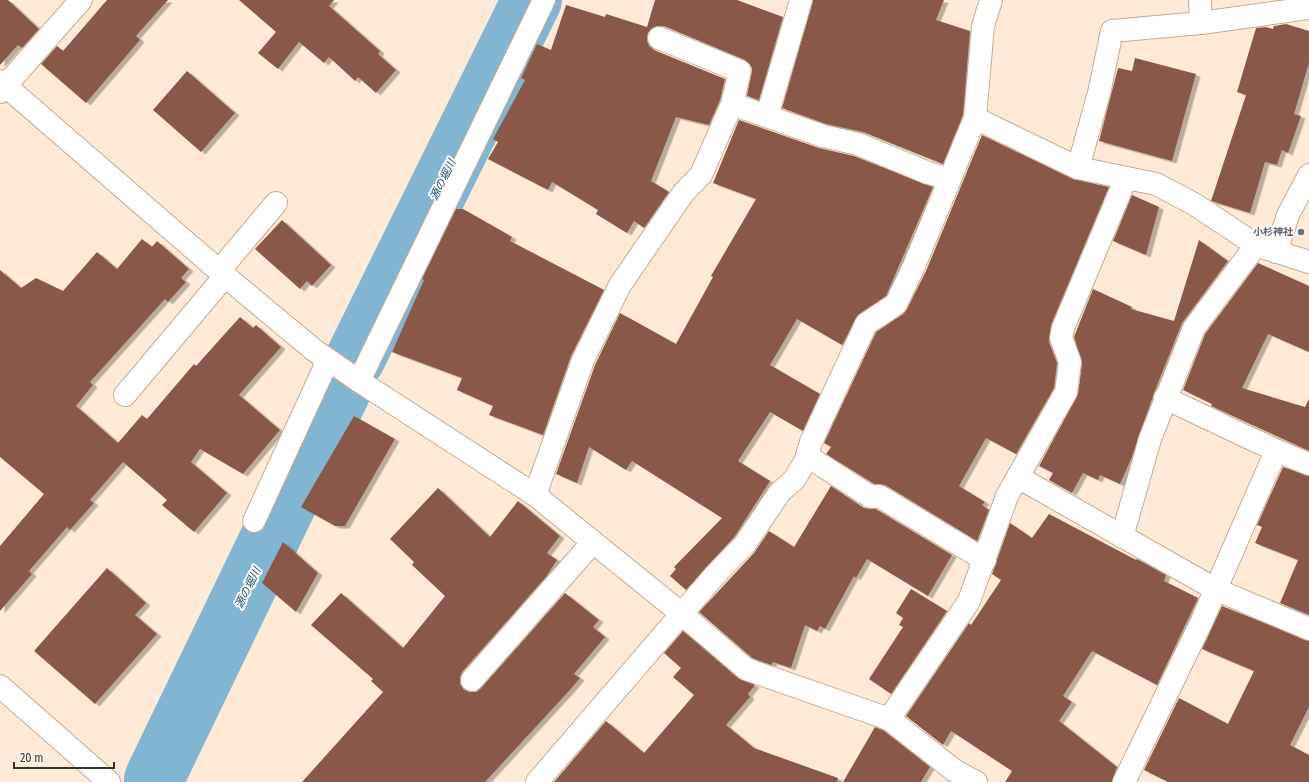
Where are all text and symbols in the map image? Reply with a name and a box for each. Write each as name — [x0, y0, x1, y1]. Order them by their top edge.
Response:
water label: 源の堀川 — [428, 156, 459, 203]
place label: 小杉神社 — [1253, 226, 1294, 238]
marker: 小杉神社 — [1296, 227, 1306, 237]
water label: 源の堀川 — [233, 564, 264, 611]
scale bar — [14, 744, 114, 770]
text: 20 m — [20, 751, 44, 765]

